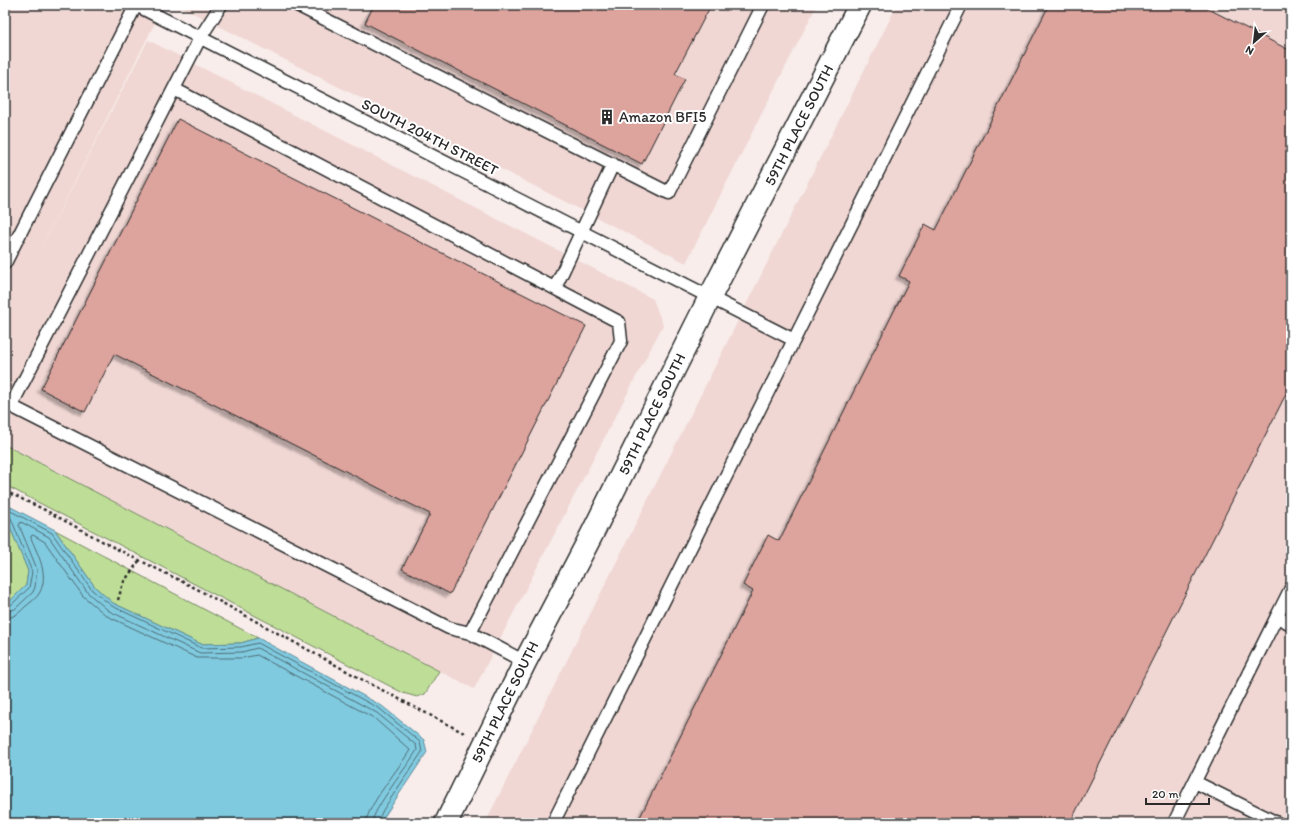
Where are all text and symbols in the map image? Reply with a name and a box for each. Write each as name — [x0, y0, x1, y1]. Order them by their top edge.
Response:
north arrow — [1234, 22, 1274, 62]
text: N — [1243, 43, 1256, 58]
street label: 59TH PLACE SOUTH — [761, 62, 837, 188]
street label: SOUTH 204TH STREET — [359, 95, 502, 180]
building icon: Amazon BFI5 — [598, 108, 616, 126]
place label: Amazon BFI5 — [619, 108, 706, 126]
street label: 59TH PLACE SOUTH — [615, 350, 689, 478]
street label: 59TH PLACE SOUTH — [468, 638, 542, 766]
scale bar — [1146, 780, 1209, 806]
text: 20 m — [1152, 787, 1179, 801]

